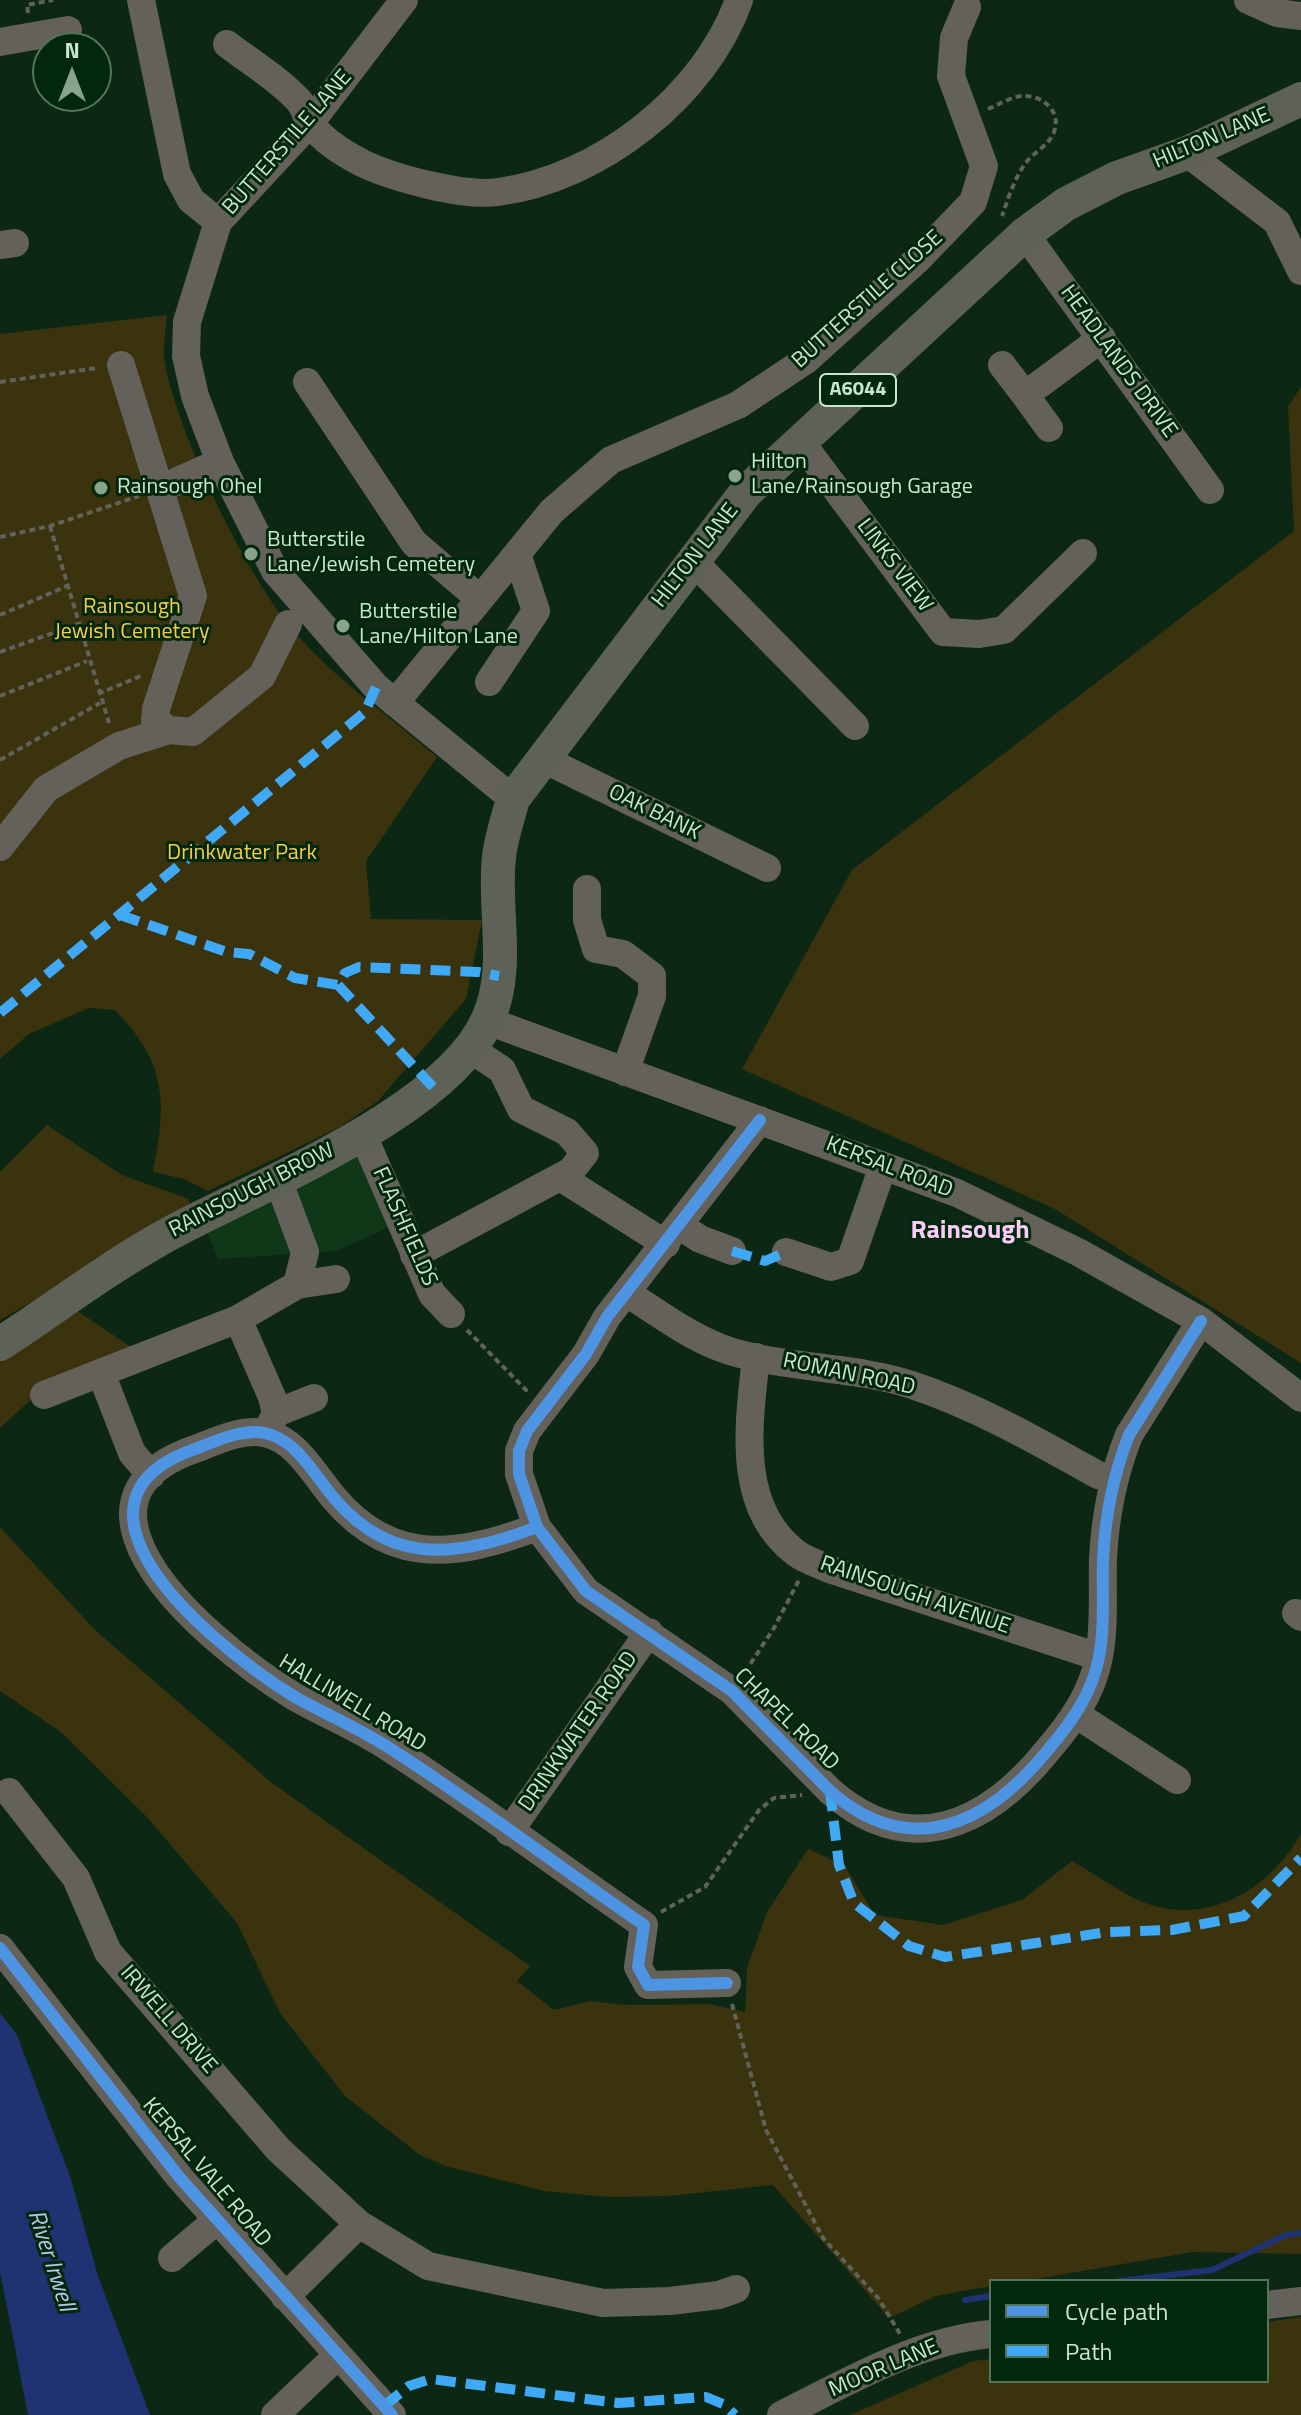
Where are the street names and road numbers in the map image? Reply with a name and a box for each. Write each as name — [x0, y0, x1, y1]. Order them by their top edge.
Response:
street label: BUTTERSTILE LANE — [218, 65, 358, 221]
street label: HILTON LANE — [1149, 102, 1275, 176]
street label: BUTTERSTILE CLOSE — [787, 225, 949, 375]
street label: HEADLANDS DRIVE — [1054, 281, 1182, 443]
road number: A6044 — [820, 374, 896, 406]
street label: HILTON LANE — [647, 499, 745, 613]
street label: LINKS VIEW — [850, 514, 938, 618]
street label: OAK BANK — [604, 780, 704, 846]
street label: KERSAL ROAD — [822, 1132, 956, 1204]
street label: RAINSOUGH BROW — [165, 1138, 339, 1244]
street label: FLASHFIELDS — [366, 1163, 442, 1291]
street label: ROMAN ROAD — [780, 1348, 918, 1402]
street label: RAINSOUGH AVENUE — [816, 1551, 1014, 1641]
street label: DRINKWATER ROAD — [514, 1647, 644, 1817]
street label: HALLIWELL ROAD — [274, 1650, 430, 1758]
street label: CHAPEL ROAD — [728, 1663, 844, 1777]
street label: IRWELL DRIVE — [114, 1961, 222, 2079]
street label: KERSAL VALE ROAD — [136, 2093, 276, 2253]
street label: MOOR LANE — [825, 2334, 943, 2404]

